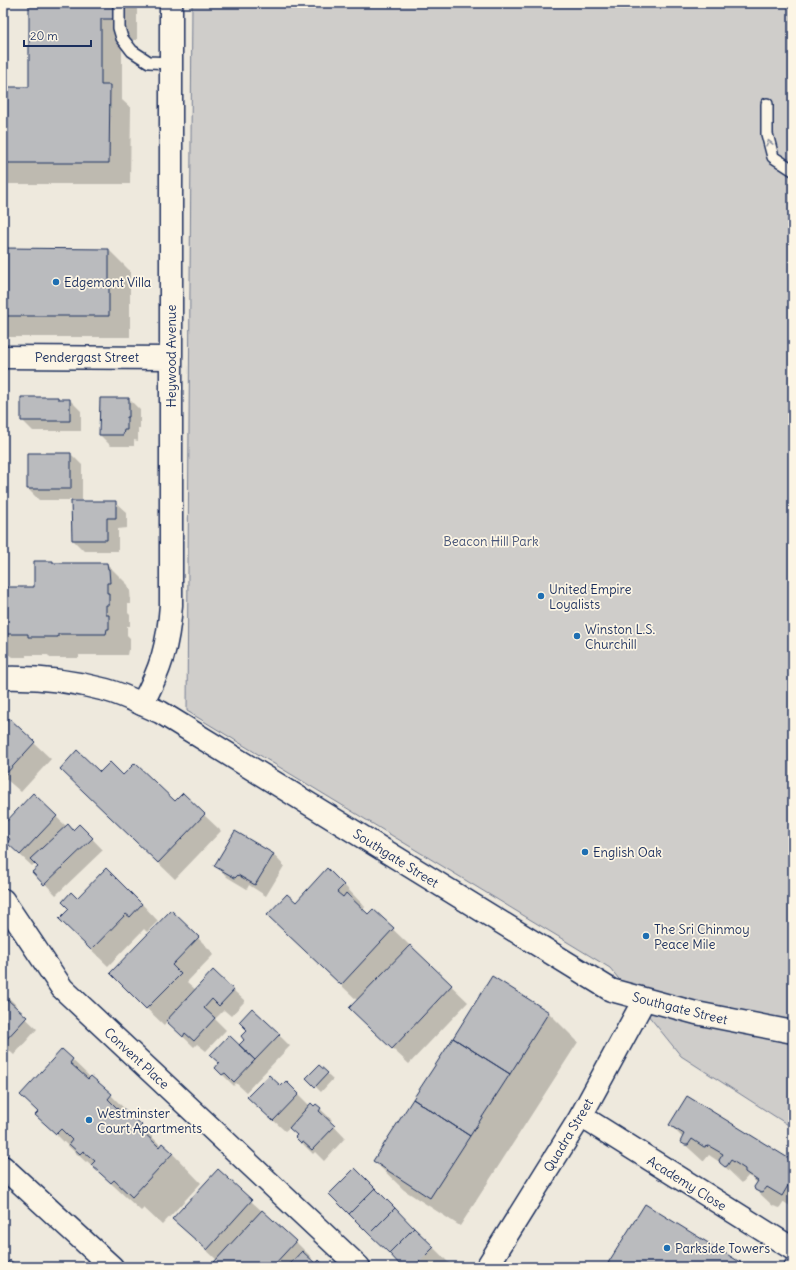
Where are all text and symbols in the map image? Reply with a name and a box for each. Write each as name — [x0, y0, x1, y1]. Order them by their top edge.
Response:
scale bar — [24, 22, 91, 48]
text: 20 m — [30, 28, 58, 43]
one-way arrow — [766, 139, 774, 146]
place label: Edgemont Villa — [64, 274, 151, 291]
marker: Edgemont Villa — [51, 277, 61, 287]
street label: Heywood Avenue — [163, 305, 180, 407]
street label: Pendergast Street — [35, 349, 140, 366]
park label: Beacon Hill Park — [443, 533, 539, 550]
place label: United Empire Loyalists — [549, 581, 631, 613]
marker: United Empire Loyalists — [536, 591, 546, 601]
place label: Winston L.S. Churchill — [585, 621, 655, 653]
marker: Winston L.S. Churchill — [572, 631, 582, 641]
street label: Southgate Street — [350, 825, 442, 892]
place label: English Oak — [593, 844, 662, 861]
marker: English Oak — [580, 847, 590, 857]
place label: The Sri Chinmoy Peace Mile — [654, 921, 750, 953]
marker: The Sri Chinmoy Peace Mile — [641, 931, 651, 941]
street label: Southgate Street — [630, 988, 730, 1029]
street label: Convent Place — [101, 1024, 173, 1093]
street label: Quadra Street — [540, 1095, 597, 1175]
place label: Westminster Court Apartments — [97, 1105, 202, 1137]
marker: Westminster Court Apartments — [84, 1115, 94, 1125]
street label: Academy Close — [644, 1152, 730, 1215]
place label: Parkside Towers — [675, 1240, 770, 1257]
marker: Parkside Towers — [662, 1243, 672, 1253]

